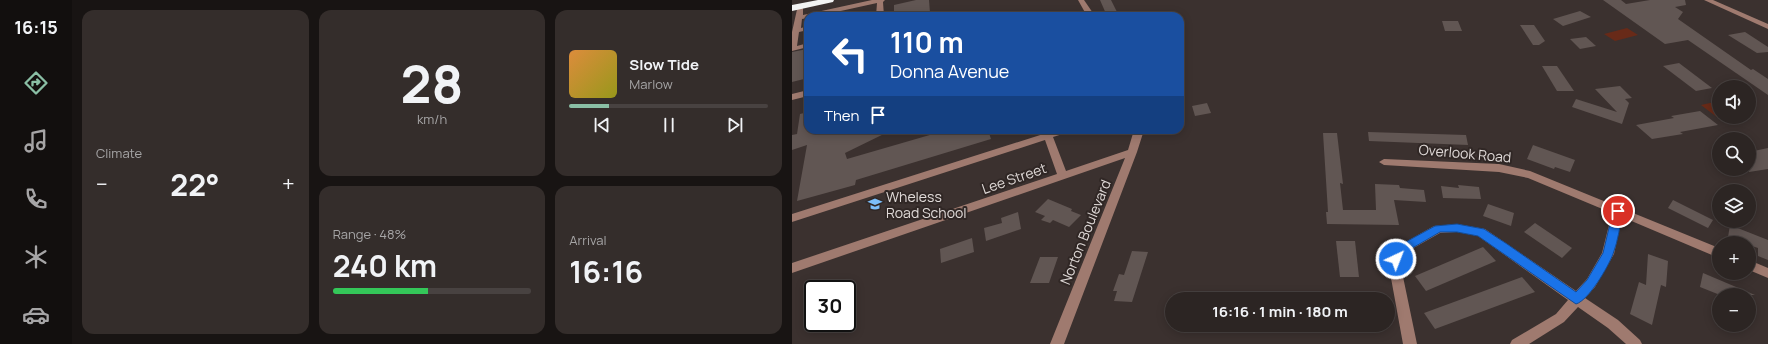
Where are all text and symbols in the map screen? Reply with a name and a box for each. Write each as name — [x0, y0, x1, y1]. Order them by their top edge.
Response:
text: 16:15 — [14, 15, 58, 39]
text: 110 m — [890, 23, 964, 61]
icon: left — [824, 28, 876, 80]
text: 28 — [401, 48, 463, 119]
text: Slow Tide — [629, 54, 699, 75]
text: Donna Avenue — [890, 59, 1009, 83]
icon: directions — [22, 69, 50, 97]
text: Marlow — [629, 75, 673, 93]
map controls — [1712, 80, 1756, 332]
button: sound — [1712, 80, 1756, 124]
icon: arrive — [867, 104, 889, 126]
text: Then — [824, 105, 859, 126]
text: km/h — [417, 110, 447, 128]
icon: previous — [591, 114, 613, 136]
icon: pause — [658, 114, 680, 136]
icon: next — [724, 114, 746, 136]
icon: music — [22, 127, 50, 155]
button: search — [1712, 132, 1756, 176]
street label: Overlook Road — [1418, 139, 1512, 167]
text: Climate — [96, 144, 142, 162]
street label: Lee Street — [979, 158, 1049, 198]
text: 22° — [170, 164, 220, 205]
text: − — [96, 169, 108, 199]
text: + — [282, 169, 295, 199]
street label: Norton Boulevard — [1055, 177, 1115, 287]
button: layers — [1712, 184, 1756, 228]
icon: phone — [22, 185, 50, 213]
place label: Wheless Road School — [886, 187, 967, 222]
pin — [1601, 194, 1635, 228]
school or university icon: Wheless Road School — [867, 196, 883, 212]
icon: arrive — [1607, 200, 1629, 222]
text: Range · 48% — [333, 225, 406, 243]
text: Arrival — [569, 231, 606, 249]
button: + — [1712, 236, 1756, 280]
position arrow — [1375, 238, 1417, 280]
icon: climate — [22, 243, 50, 271]
text: 240 km — [333, 245, 437, 286]
text: 16:16 — [569, 251, 643, 292]
speed limit sign: 30 — [804, 280, 856, 332]
button: − — [1712, 288, 1756, 332]
icon: car — [22, 301, 50, 329]
text: 16:16 · 1 min · 180 m — [1212, 301, 1348, 322]

